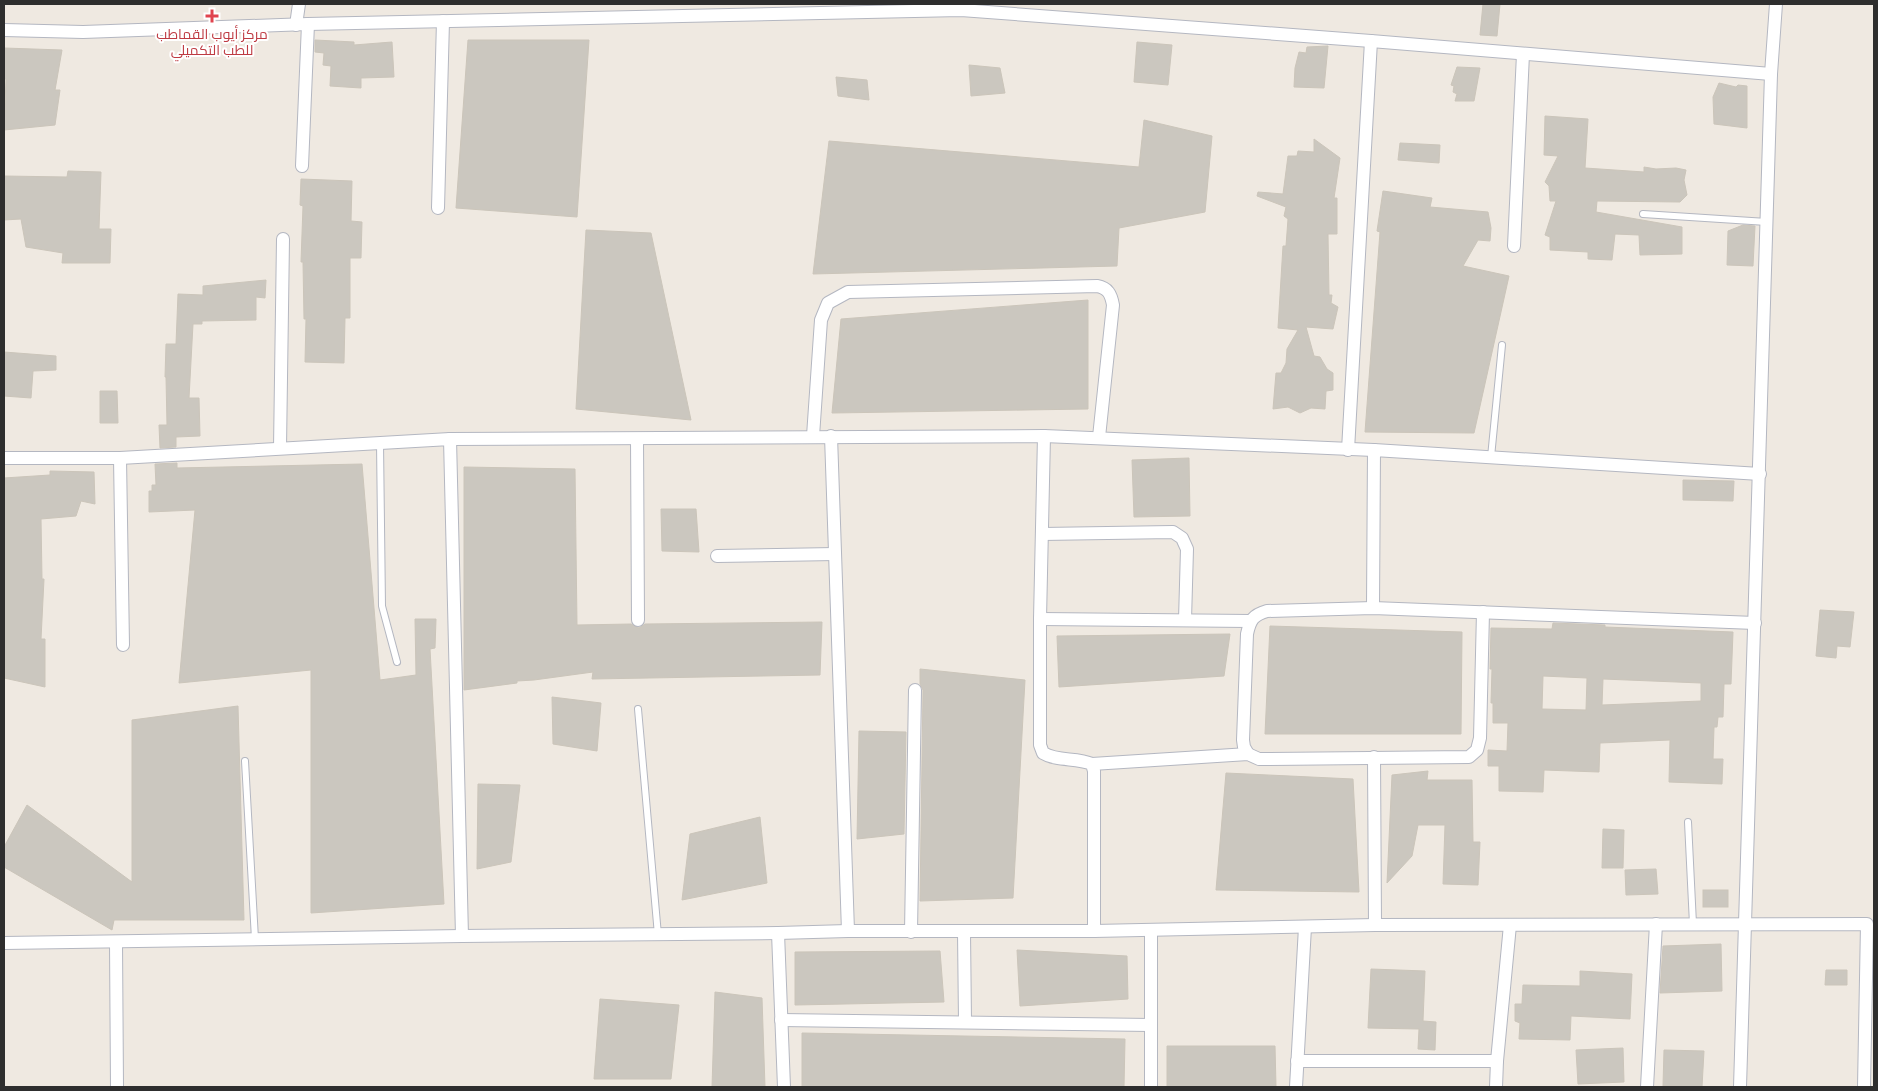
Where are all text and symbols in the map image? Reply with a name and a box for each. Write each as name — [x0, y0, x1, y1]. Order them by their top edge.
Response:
marker: مركز أيوب القماطب للطب التكميلي — [205, 9, 219, 23]
place label: مركز أيوب القماطب للطب التكميلي — [156, 25, 268, 62]

